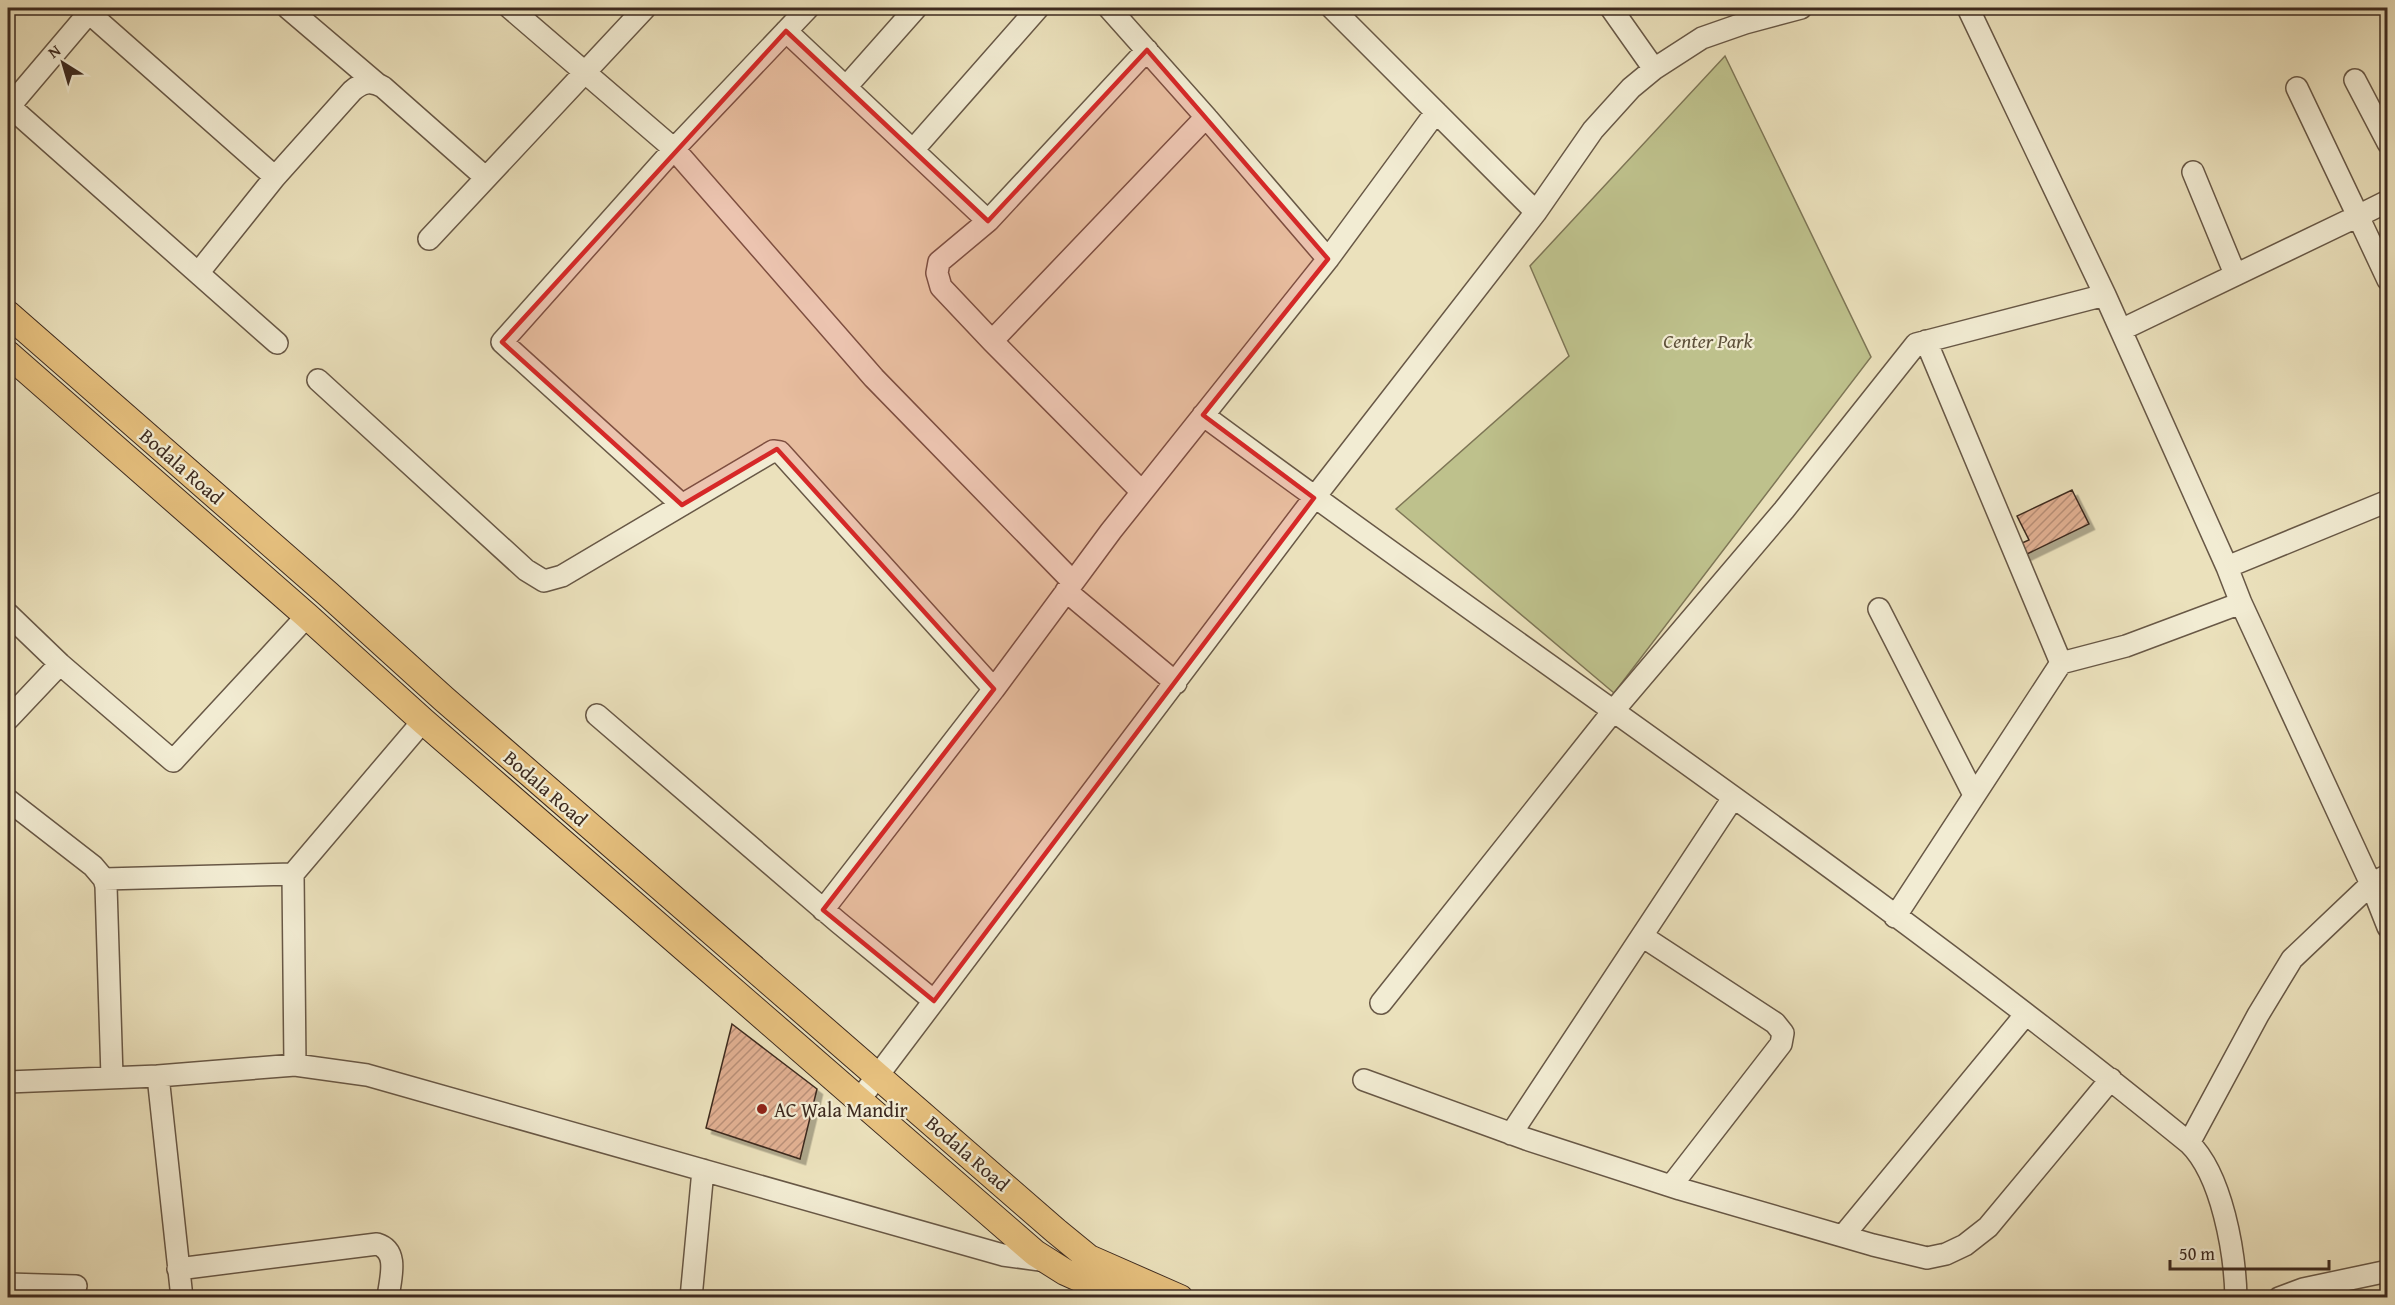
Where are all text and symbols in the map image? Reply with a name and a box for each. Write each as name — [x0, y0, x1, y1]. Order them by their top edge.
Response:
north arrow — [33, 33, 93, 93]
text: N — [42, 38, 66, 64]
park label: Center Park — [1663, 326, 1754, 355]
street label: Bodala Road — [134, 421, 231, 511]
street label: Bodala Road — [498, 743, 595, 833]
place label: AC Wala Mandir — [774, 1095, 908, 1124]
marker: AC Wala Mandir — [755, 1102, 769, 1116]
street label: Bodala Road — [920, 1108, 1017, 1198]
scale bar — [2170, 1233, 2329, 1271]
text: 50 m — [2179, 1240, 2215, 1267]

